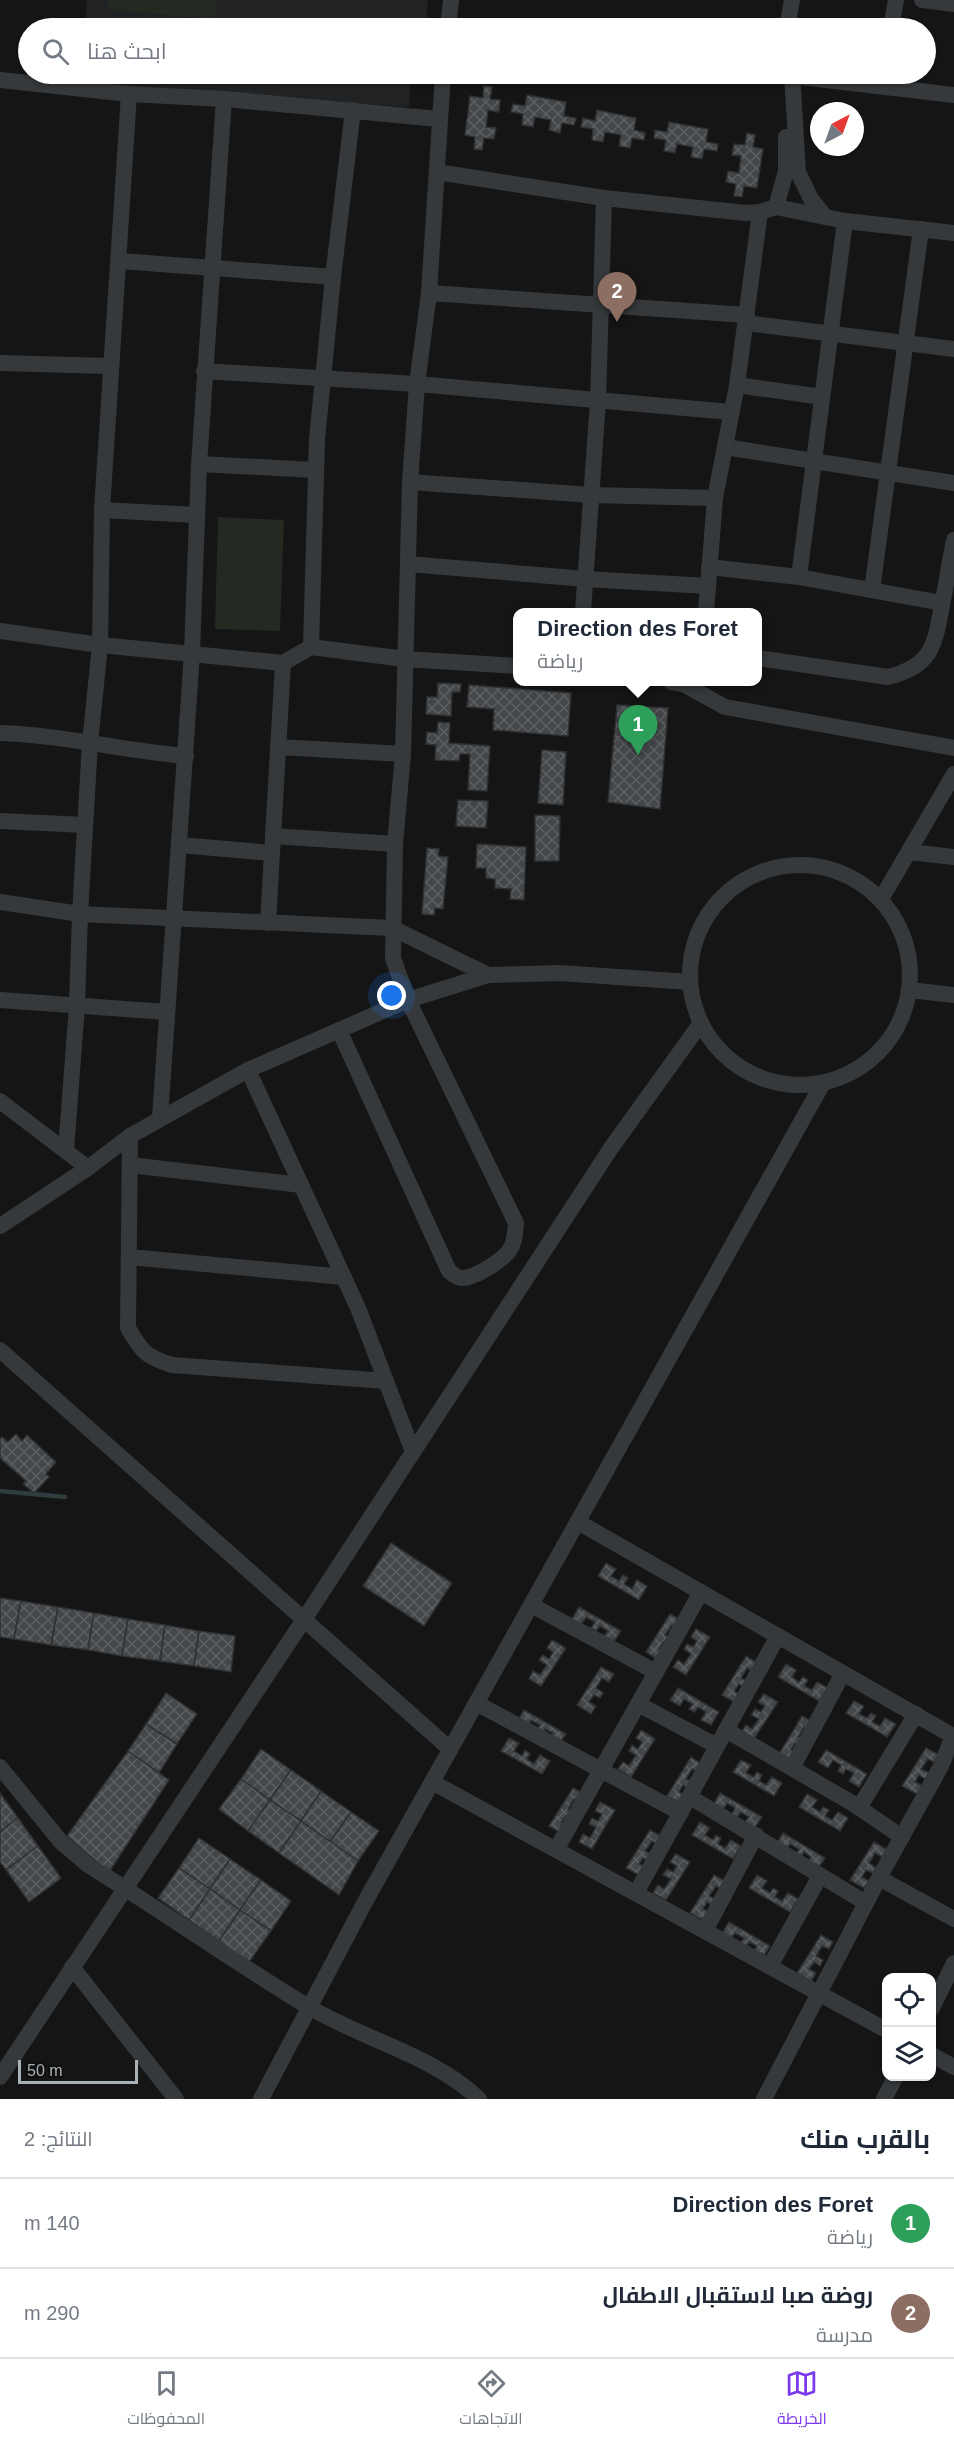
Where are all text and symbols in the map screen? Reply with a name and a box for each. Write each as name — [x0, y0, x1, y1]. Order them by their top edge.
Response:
search box — [18, 18, 936, 84]
icon: search — [39, 35, 72, 68]
text: ابحث هنا — [87, 39, 167, 64]
north arrow — [810, 102, 864, 156]
pin: 2 — [598, 272, 636, 322]
popup — [513, 608, 762, 686]
text: Direction des Foret — [537, 616, 738, 641]
text: رياضة — [537, 650, 583, 672]
pin: 1 — [618, 706, 658, 755]
your location — [377, 981, 406, 1010]
map controls — [882, 1973, 936, 2081]
button: locate — [882, 1973, 936, 2027]
button: layers — [882, 2027, 936, 2081]
scale bar — [18, 2057, 138, 2084]
text: 50 m — [27, 2062, 63, 2079]
text: بالقرب منك — [800, 2124, 930, 2154]
text: النتائج: 2 — [24, 2128, 93, 2150]
text: Direction des Foret — [673, 2192, 873, 2217]
text: 140 m — [24, 2212, 80, 2234]
text: 1 — [905, 2212, 916, 2234]
text: رياضة — [827, 2226, 873, 2248]
text: روضة صبا لاستقبال الاطفال — [603, 2283, 873, 2308]
text: 290 m — [24, 2302, 80, 2324]
text: 2 — [905, 2302, 916, 2324]
text: مدرسة — [816, 2324, 873, 2346]
tab: المحفوظات — [127, 2367, 205, 2433]
tab: الاتجاهات — [459, 2367, 523, 2433]
tab: الخريطة — [777, 2367, 827, 2433]

